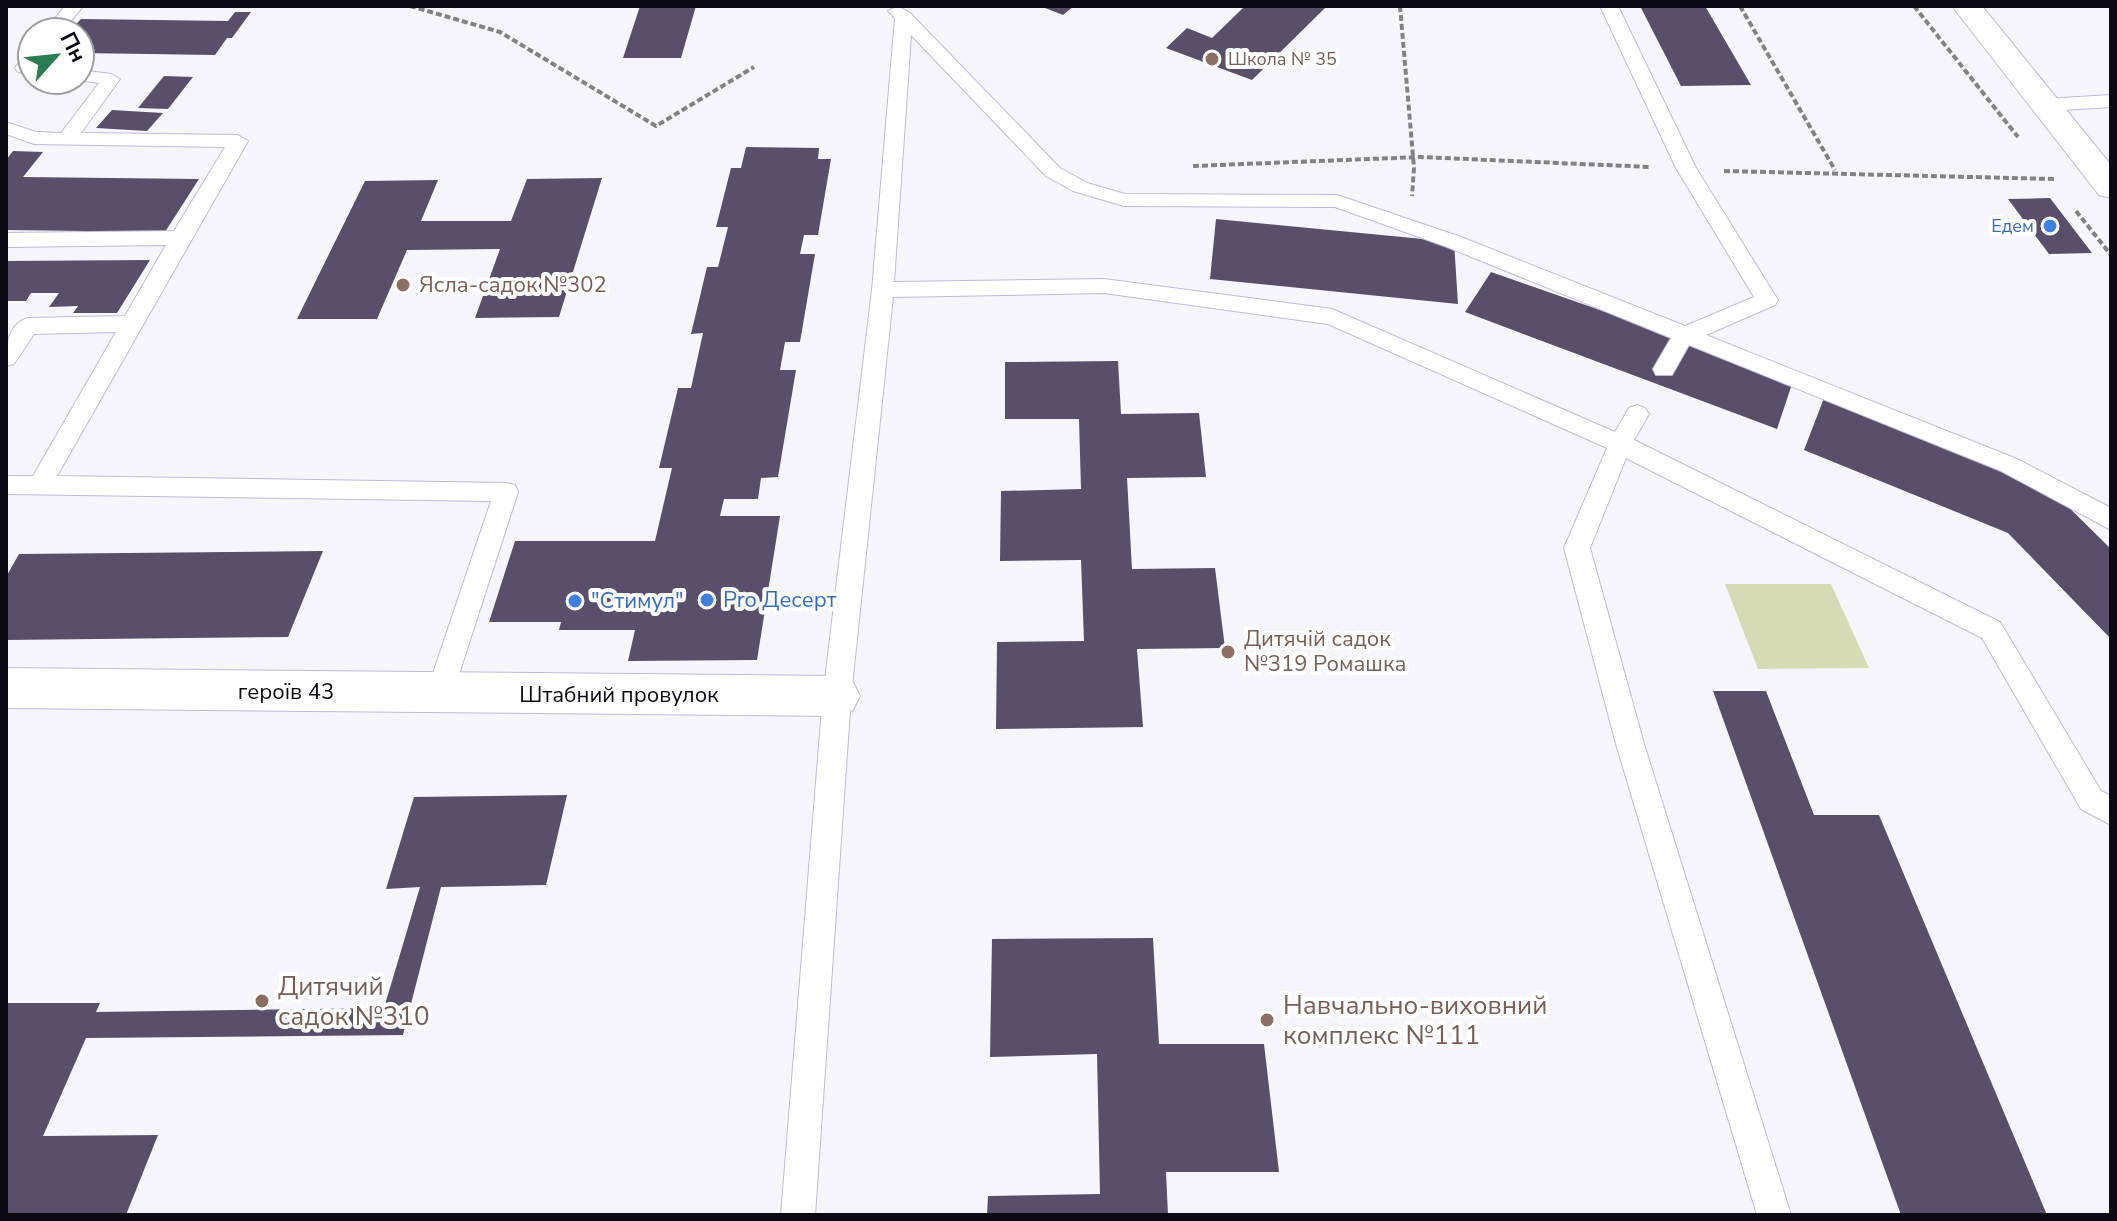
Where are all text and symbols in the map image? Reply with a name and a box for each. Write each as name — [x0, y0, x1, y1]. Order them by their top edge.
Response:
north arrow — [16, 16, 96, 96]
text: Пн — [53, 27, 93, 68]
place label: Школа № 35 — [1228, 47, 1337, 71]
marker: Школа № 35 — [1203, 50, 1221, 68]
place label: Едем — [1991, 214, 2034, 238]
marker: Едем — [2041, 217, 2059, 235]
place label: Ясла-садок №302 — [419, 270, 607, 300]
marker: Ясла-садок №302 — [394, 276, 412, 294]
place label: Pro Десерт — [723, 585, 837, 615]
place label: "Стимул" — [591, 586, 684, 616]
marker: Pro Десерт — [698, 591, 716, 609]
marker: "Стимул" — [566, 592, 584, 610]
place label: Дитячій садок №319 Ромашка — [1244, 624, 1406, 679]
marker: Дитячій садок №319 Ромашка — [1219, 643, 1237, 661]
street label: героїв 43 — [238, 677, 334, 707]
street label: Штабний провулок — [519, 680, 719, 710]
place label: Дитячий садок №310 — [278, 969, 430, 1034]
place label: Навчально-виховний комплекс №111 — [1283, 988, 1547, 1053]
marker: Дитячий садок №310 — [253, 992, 271, 1010]
marker: Навчально-виховний комплекс №111 — [1258, 1011, 1276, 1029]

